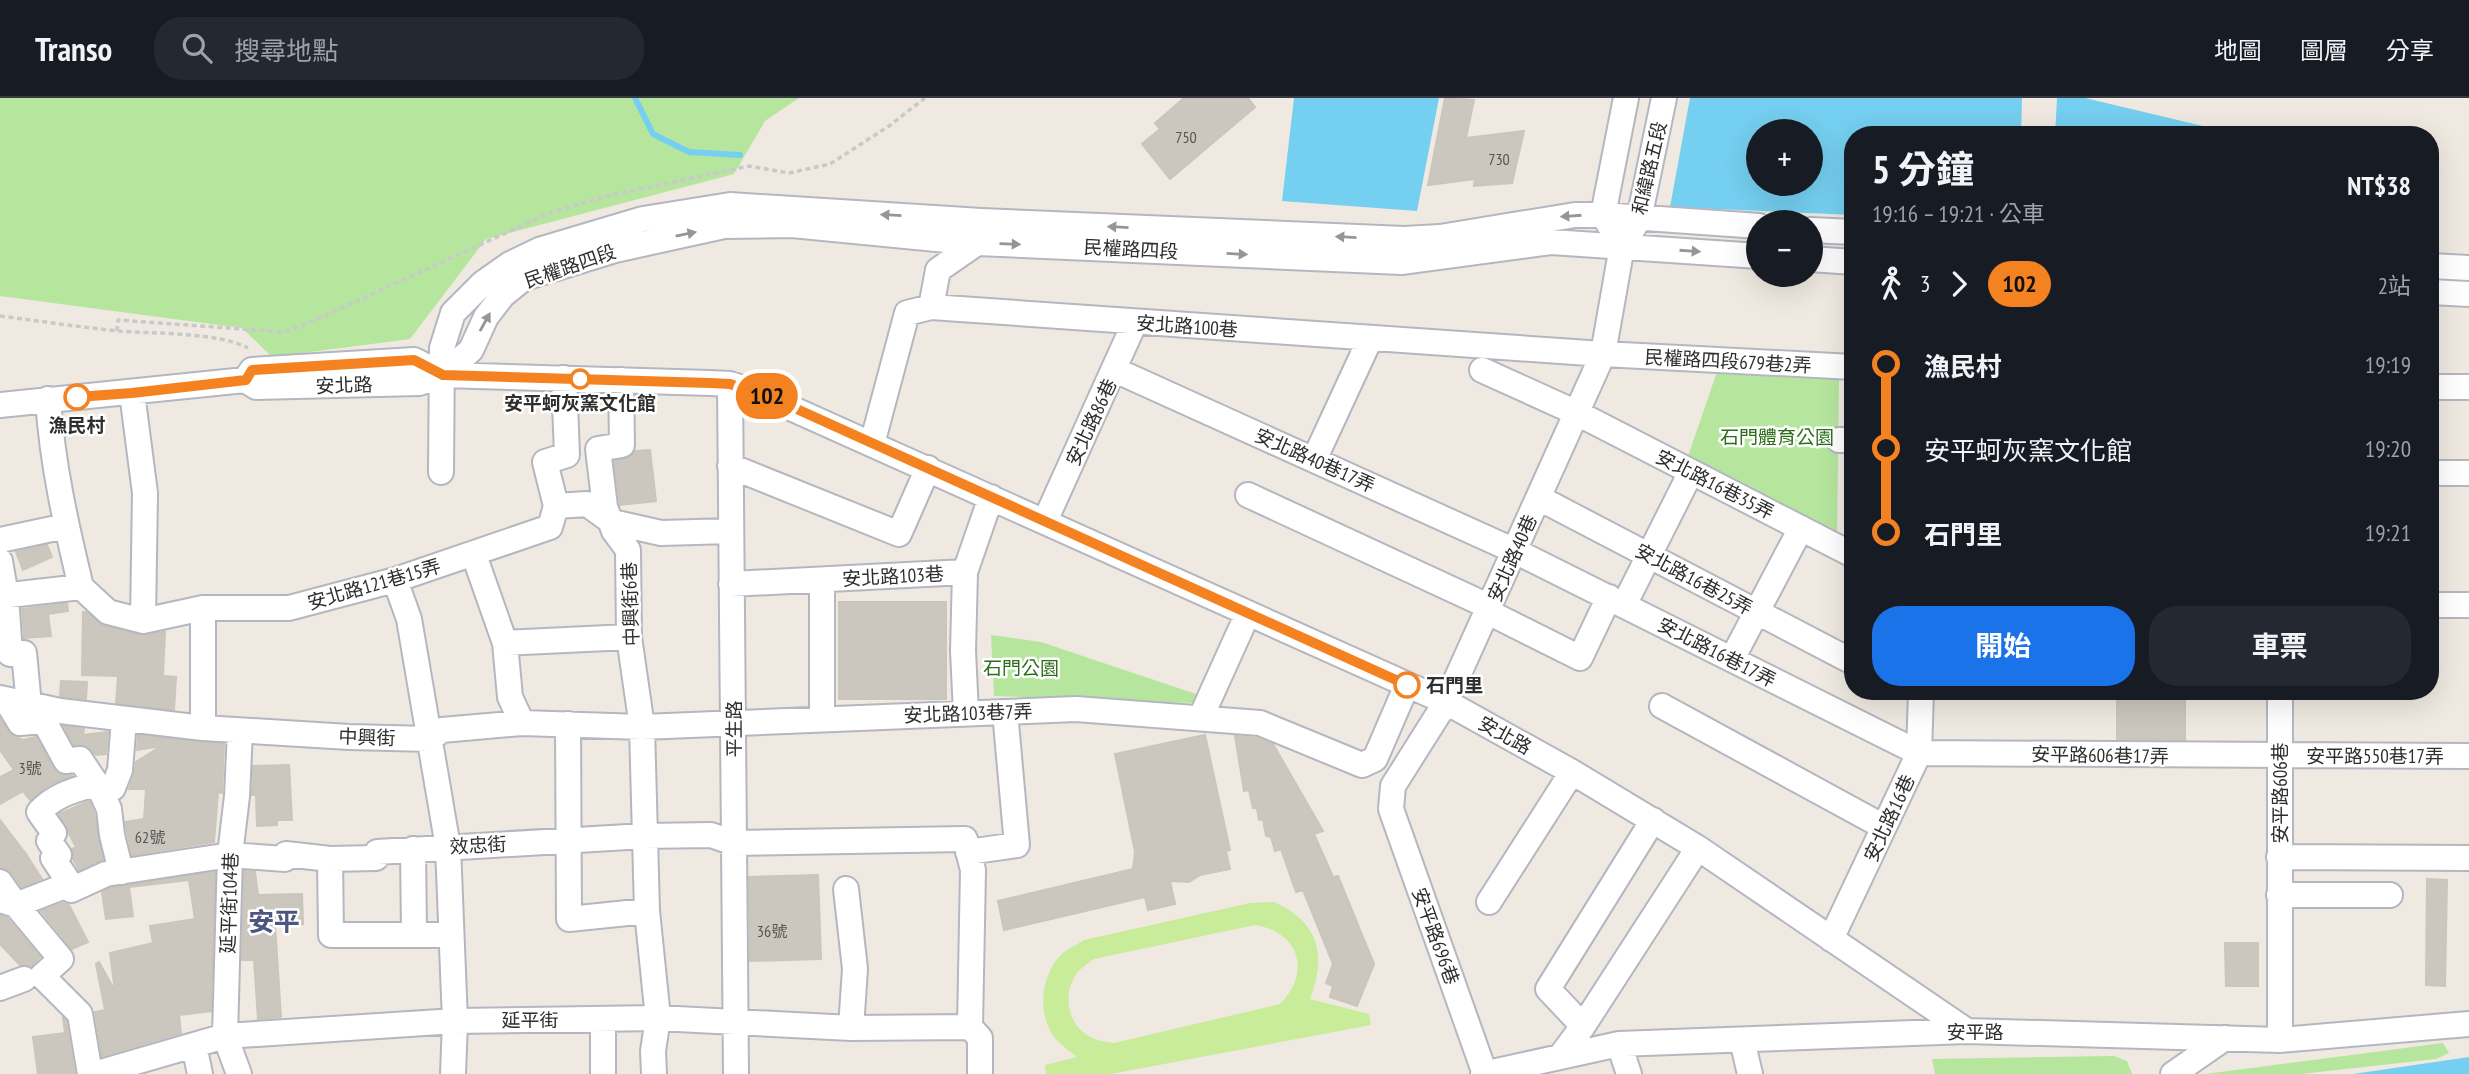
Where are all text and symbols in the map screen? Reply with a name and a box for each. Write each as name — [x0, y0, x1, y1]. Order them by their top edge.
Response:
search box — [154, 17, 644, 80]
text: Transo — [35, 27, 112, 70]
icon: search — [178, 29, 216, 67]
text: 搜尋地點 — [234, 34, 338, 67]
text: 地圖 — [2214, 35, 2262, 66]
text: 圖層 — [2300, 35, 2348, 66]
text: 分享 — [2386, 35, 2434, 66]
street label: 和緯路五段 — [1627, 119, 1671, 217]
map controls — [1746, 119, 1823, 287]
button: + — [1746, 119, 1823, 196]
house number: 750 — [1175, 127, 1197, 147]
text: 5 分鐘 — [1872, 144, 1974, 193]
house number: 730 — [1488, 149, 1510, 169]
text: NT$38 — [2347, 169, 2411, 202]
text: 19:16 – 19:21 · 公車 — [1872, 199, 2045, 228]
one-way arrow — [880, 209, 902, 220]
button: − — [1746, 210, 1823, 287]
one-way arrow — [1560, 211, 1582, 222]
one-way arrow — [1107, 221, 1129, 232]
one-way arrow — [675, 228, 697, 239]
one-way arrow — [1334, 231, 1356, 242]
street label: 民權路四段 — [1083, 235, 1179, 263]
one-way arrow — [999, 238, 1021, 249]
street label: 民權路四段 — [521, 239, 619, 293]
one-way arrow — [1679, 246, 1701, 257]
one-way arrow — [1226, 249, 1248, 260]
icon: walk — [1872, 265, 1910, 303]
icon: forward — [1940, 265, 1978, 303]
text: 102 — [2002, 268, 2037, 299]
text: 3 — [1920, 269, 1930, 298]
text: 2站 — [2378, 271, 2411, 300]
street label: 安北路100巷 — [1135, 310, 1239, 342]
one-way arrow — [479, 312, 490, 332]
street label: 民權路四段679巷2弄 — [1644, 345, 1812, 377]
text: 漁民村 — [1924, 350, 2002, 383]
text: 19:19 — [2365, 350, 2411, 379]
marker: 安平蚵灰窯文化館 — [570, 369, 590, 389]
street label: 安北路 — [315, 372, 373, 398]
line badge: 102 — [727, 373, 807, 419]
street label: 安北路86巷 — [1060, 375, 1122, 469]
text: 102 — [750, 380, 784, 411]
marker: 漁民村 — [64, 384, 90, 410]
place label: 安平蚵灰窯文化館 — [504, 391, 656, 415]
place label: 漁民村 — [48, 413, 106, 437]
street label: 安北路40巷17弄 — [1251, 423, 1379, 497]
park label: 石門體育公園 — [1720, 425, 1834, 449]
text: 安平蚵灰窯文化館 — [1924, 434, 2132, 467]
text: 19:20 — [2365, 434, 2411, 463]
street label: 安北路16巷35弄 — [1652, 444, 1778, 524]
street label: 安北路40巷 — [1482, 511, 1542, 605]
text: 石門里 — [1924, 518, 2002, 551]
text: 19:21 — [2365, 518, 2411, 547]
street label: 安北路16巷25弄 — [1631, 538, 1757, 620]
street label: 安北路121巷15弄 — [304, 553, 444, 615]
street label: 中興街6巷 — [617, 561, 643, 647]
street label: 安北路103巷 — [842, 561, 944, 591]
button: 開始 — [1872, 606, 2135, 686]
button: 車票 — [2149, 606, 2411, 686]
street label: 安北路16巷17弄 — [1654, 612, 1780, 692]
park label: 石門公園 — [983, 656, 1059, 680]
marker: 石門里 — [1394, 672, 1420, 698]
place label: 石門里 — [1426, 673, 1483, 697]
street label: 安北路103巷7弄 — [903, 699, 1033, 727]
street label: 平生路 — [722, 700, 746, 758]
street label: 安北路 — [1474, 711, 1536, 759]
street label: 中興街 — [338, 724, 396, 750]
street label: 安平路606巷17弄 — [2031, 742, 2169, 768]
street label: 安平路606巷 — [2268, 742, 2292, 844]
street label: 安平路550巷17弄 — [2306, 744, 2444, 768]
house number: 3號 — [18, 758, 42, 778]
street label: 安北路16巷 — [1858, 771, 1920, 865]
house number: 62號 — [135, 827, 165, 847]
street label: 效忠街 — [449, 832, 507, 858]
street label: 延平街104巷 — [215, 852, 243, 954]
street label: 安平路696巷 — [1407, 884, 1465, 988]
district label: 安平 — [248, 905, 300, 938]
house number: 36號 — [757, 921, 787, 941]
street label: 延平街 — [501, 1008, 559, 1032]
street label: 安平路 — [1946, 1020, 2004, 1044]

